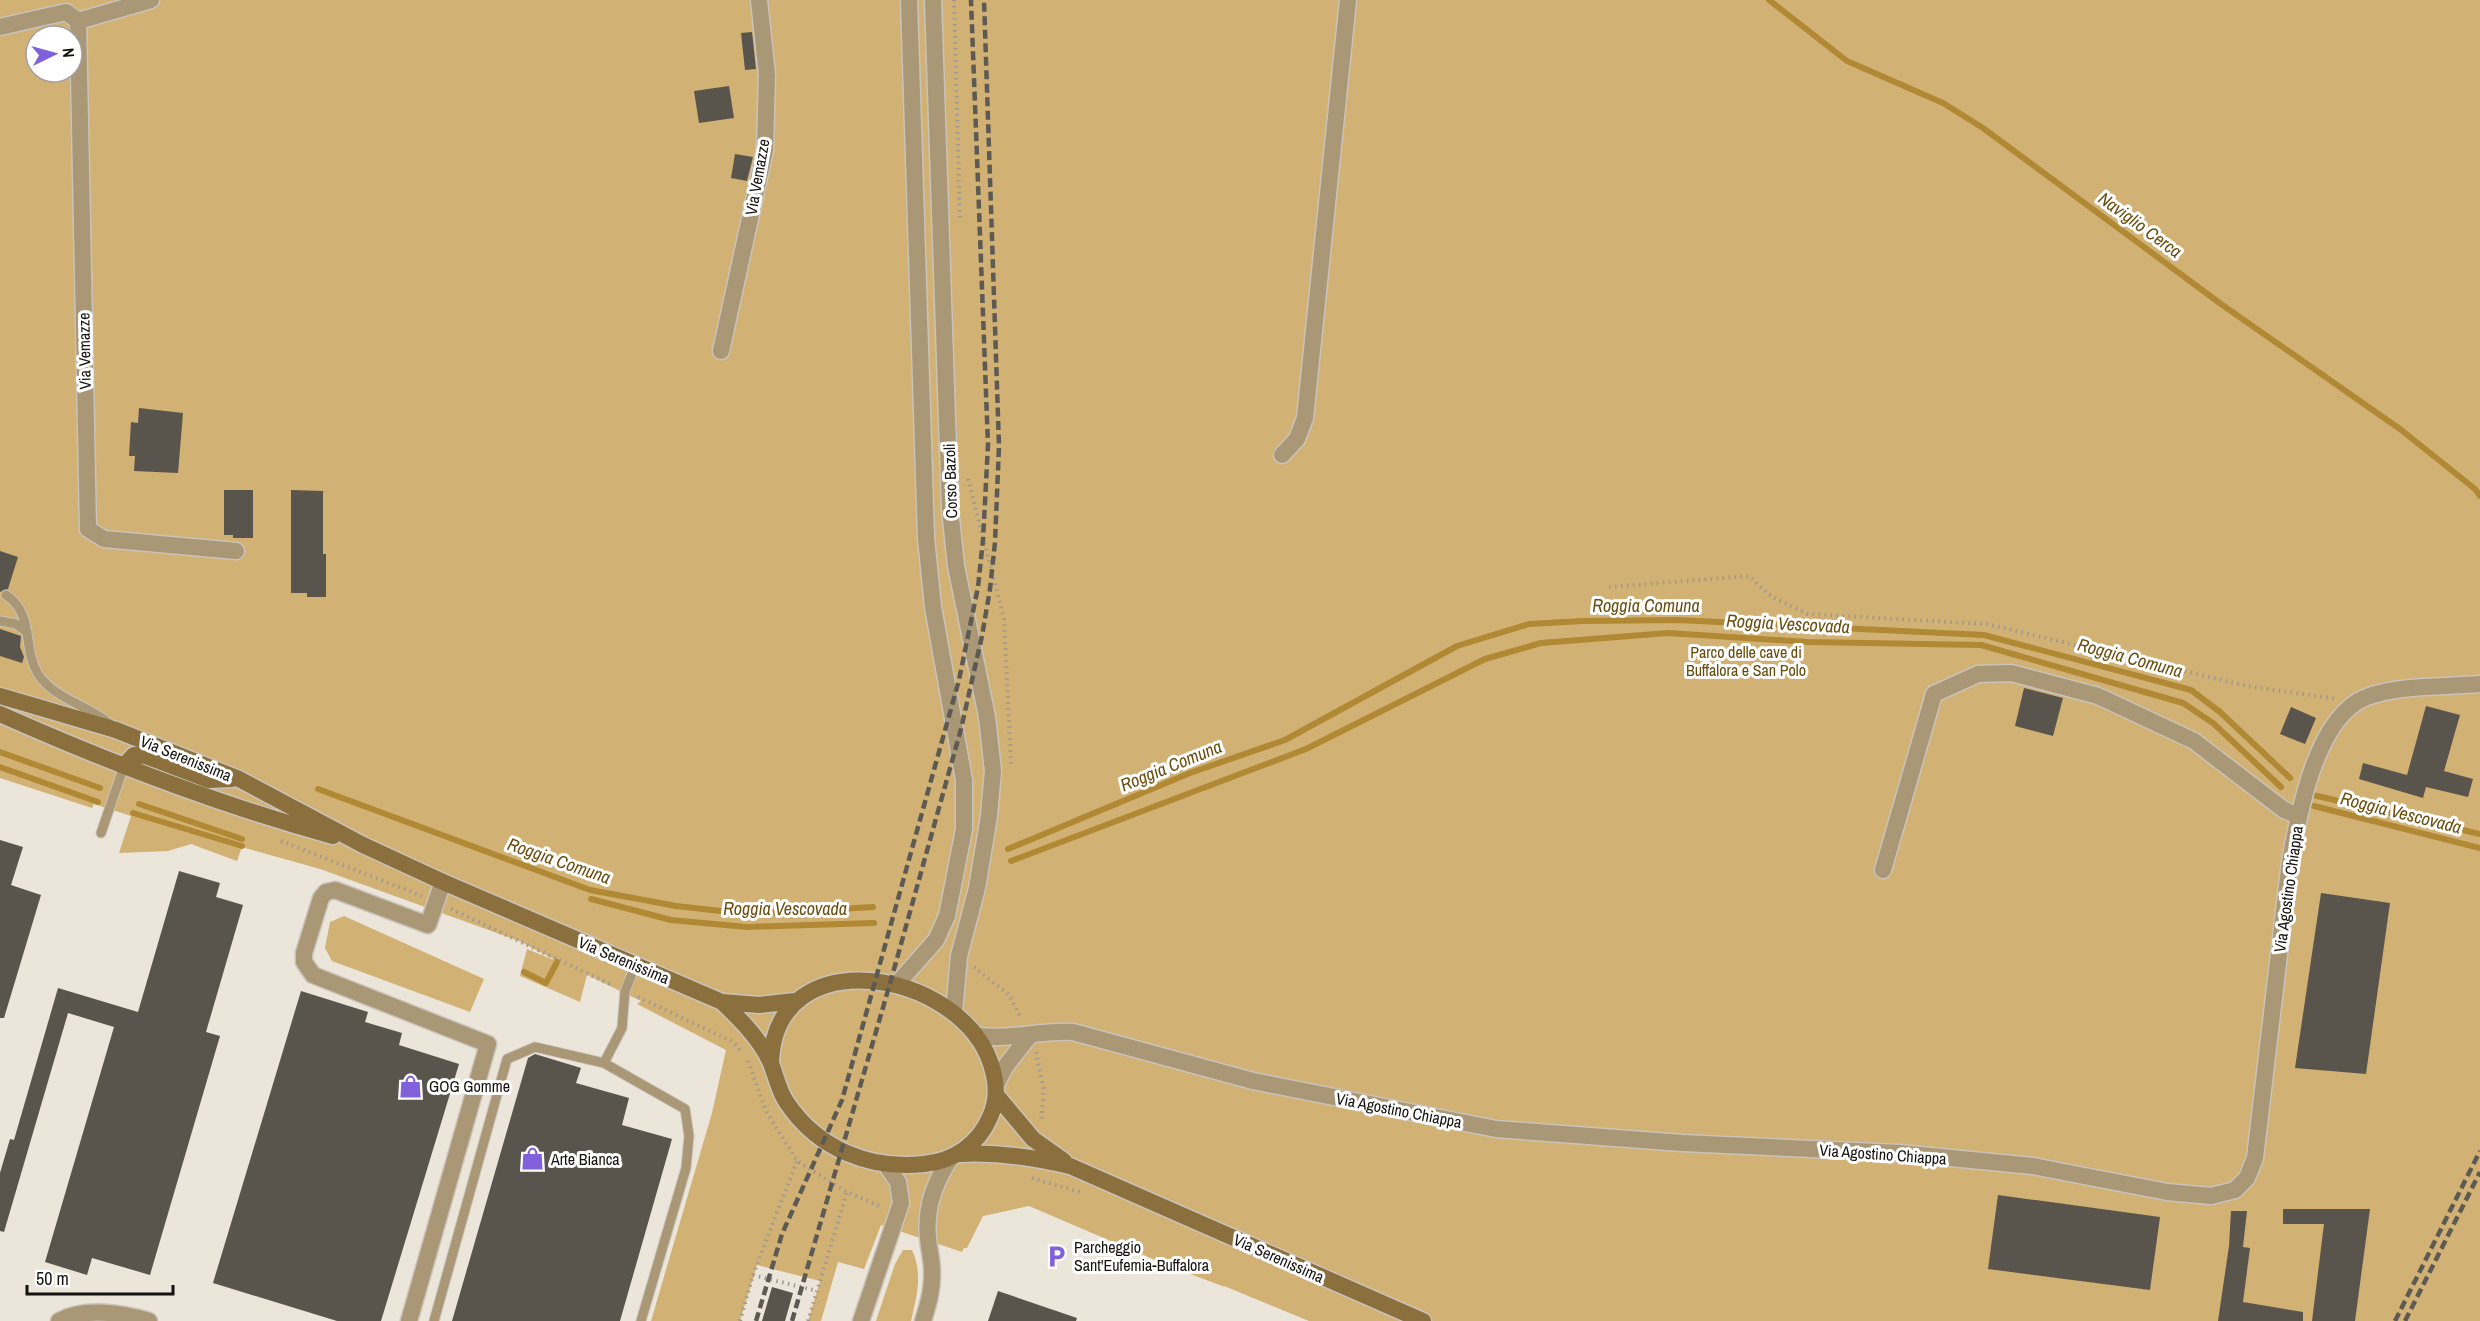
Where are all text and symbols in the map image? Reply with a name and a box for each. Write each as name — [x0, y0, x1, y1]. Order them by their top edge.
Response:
north arrow — [24, 24, 84, 84]
text: N — [58, 47, 80, 58]
street label: Via Vemazze — [739, 137, 775, 217]
water label: Naviglio Cerca — [2093, 186, 2187, 263]
street label: Via Vemazze — [72, 312, 96, 390]
street label: Corso Bazoli — [938, 443, 962, 519]
water label: Roggia Comuna — [1592, 593, 1700, 618]
water label: Roggia Vescovada — [1726, 608, 1850, 639]
water label: Roggia Comuna — [2075, 632, 2185, 684]
park label: Parco delle cave di Buffalora e San Polo — [1686, 641, 1806, 681]
street label: Via Serenissima — [137, 730, 236, 787]
water label: Roggia Comuna — [1116, 734, 1225, 797]
water label: Roggia Vescovada — [2338, 785, 2464, 840]
street label: Via Agostino Chiappa — [2268, 824, 2308, 954]
water label: Roggia Comuna — [504, 831, 614, 890]
water label: Roggia Vescovada — [723, 896, 847, 921]
street label: Via Serenissima — [575, 931, 673, 989]
shop icon: GOG Gomme — [398, 1073, 424, 1099]
place label: GOG Gomme — [429, 1075, 510, 1097]
street label: Via Agostino Chiappa — [1334, 1087, 1464, 1133]
street label: Via Agostino Chiappa — [1819, 1139, 1948, 1169]
shop icon: Arte Bianca — [520, 1146, 546, 1172]
place label: Arte Bianca — [550, 1148, 620, 1170]
street label: Via Serenissima — [1230, 1228, 1328, 1288]
place label: Parcheggio Sant'Eufemia-Buffalora — [1074, 1236, 1210, 1276]
parking icon: Parcheggio Sant'Eufemia-Buffalora — [1043, 1243, 1069, 1269]
scale bar — [27, 1258, 172, 1296]
text: 50 m — [36, 1266, 69, 1291]

